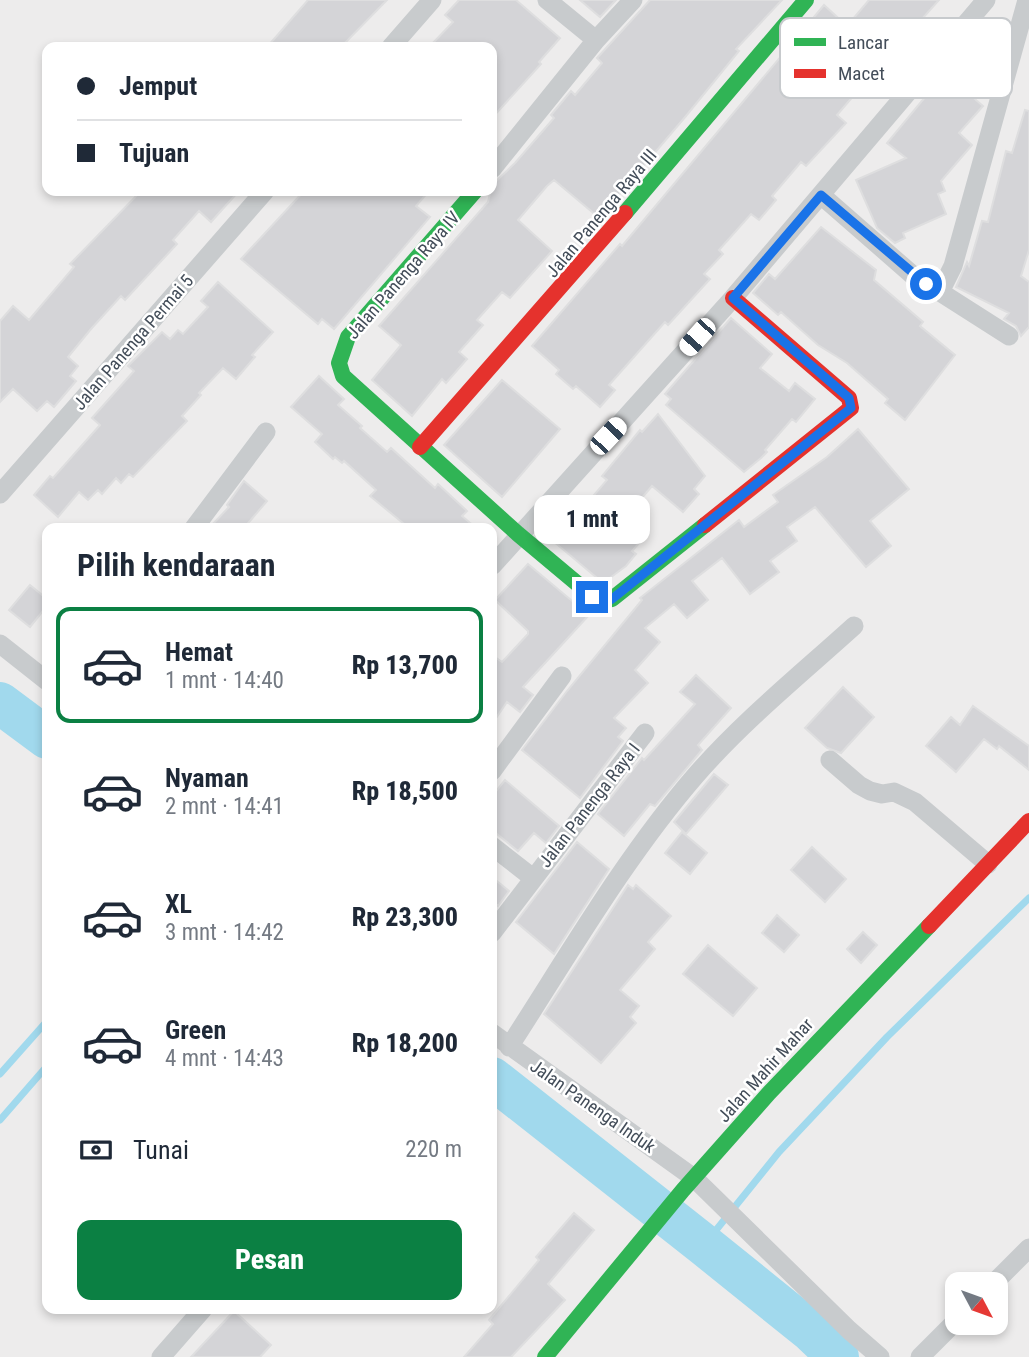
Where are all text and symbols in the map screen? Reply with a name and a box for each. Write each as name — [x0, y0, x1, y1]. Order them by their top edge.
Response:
legend — [780, 18, 1012, 98]
text: Lancar — [838, 31, 889, 54]
text: Macet — [838, 62, 885, 85]
text: Jemput — [119, 71, 197, 101]
text: Tujuan — [119, 138, 189, 168]
street label: Jalan Panenga Raya III — [541, 145, 661, 281]
street label: Jalan Panenga Raya IV — [342, 207, 464, 343]
route start — [910, 268, 942, 300]
street label: Jalan Panenga Permai 5 — [69, 270, 197, 414]
car — [676, 314, 719, 360]
car — [586, 413, 631, 459]
callout: 1 mnt — [534, 496, 650, 544]
text: 1 mnt — [566, 506, 618, 533]
text: Pilih kendaraan — [77, 546, 276, 584]
route end — [576, 581, 608, 613]
icon: car — [81, 634, 144, 697]
text: Hemat — [165, 637, 233, 667]
text: Rp 13,700 — [352, 650, 458, 680]
text: 1 mnt · 14:40 — [165, 667, 284, 694]
street label: Jalan Panenga Raya I — [534, 739, 644, 871]
icon: car — [81, 760, 144, 823]
text: Nyaman — [165, 763, 249, 793]
text: Rp 18,500 — [352, 776, 458, 806]
text: 2 mnt · 14:41 — [165, 793, 284, 820]
icon: car — [81, 886, 144, 949]
text: XL — [165, 889, 192, 919]
text: Rp 23,300 — [352, 902, 458, 932]
text: 3 mnt · 14:42 — [165, 919, 284, 946]
icon: car — [81, 1012, 144, 1075]
street label: Jalan Mahir Mahar — [713, 1013, 818, 1126]
text: Green — [165, 1015, 226, 1045]
text: Rp 18,200 — [352, 1028, 458, 1058]
text: 4 mnt · 14:43 — [165, 1045, 284, 1072]
street label: Jalan Panenga Induk — [526, 1055, 660, 1157]
icon: cash — [77, 1131, 115, 1169]
text: Tunai — [133, 1135, 189, 1165]
text: 220 m — [405, 1136, 462, 1163]
button: Pesan — [77, 1220, 462, 1300]
north arrow — [945, 1272, 1008, 1335]
map controls — [945, 1272, 1008, 1335]

